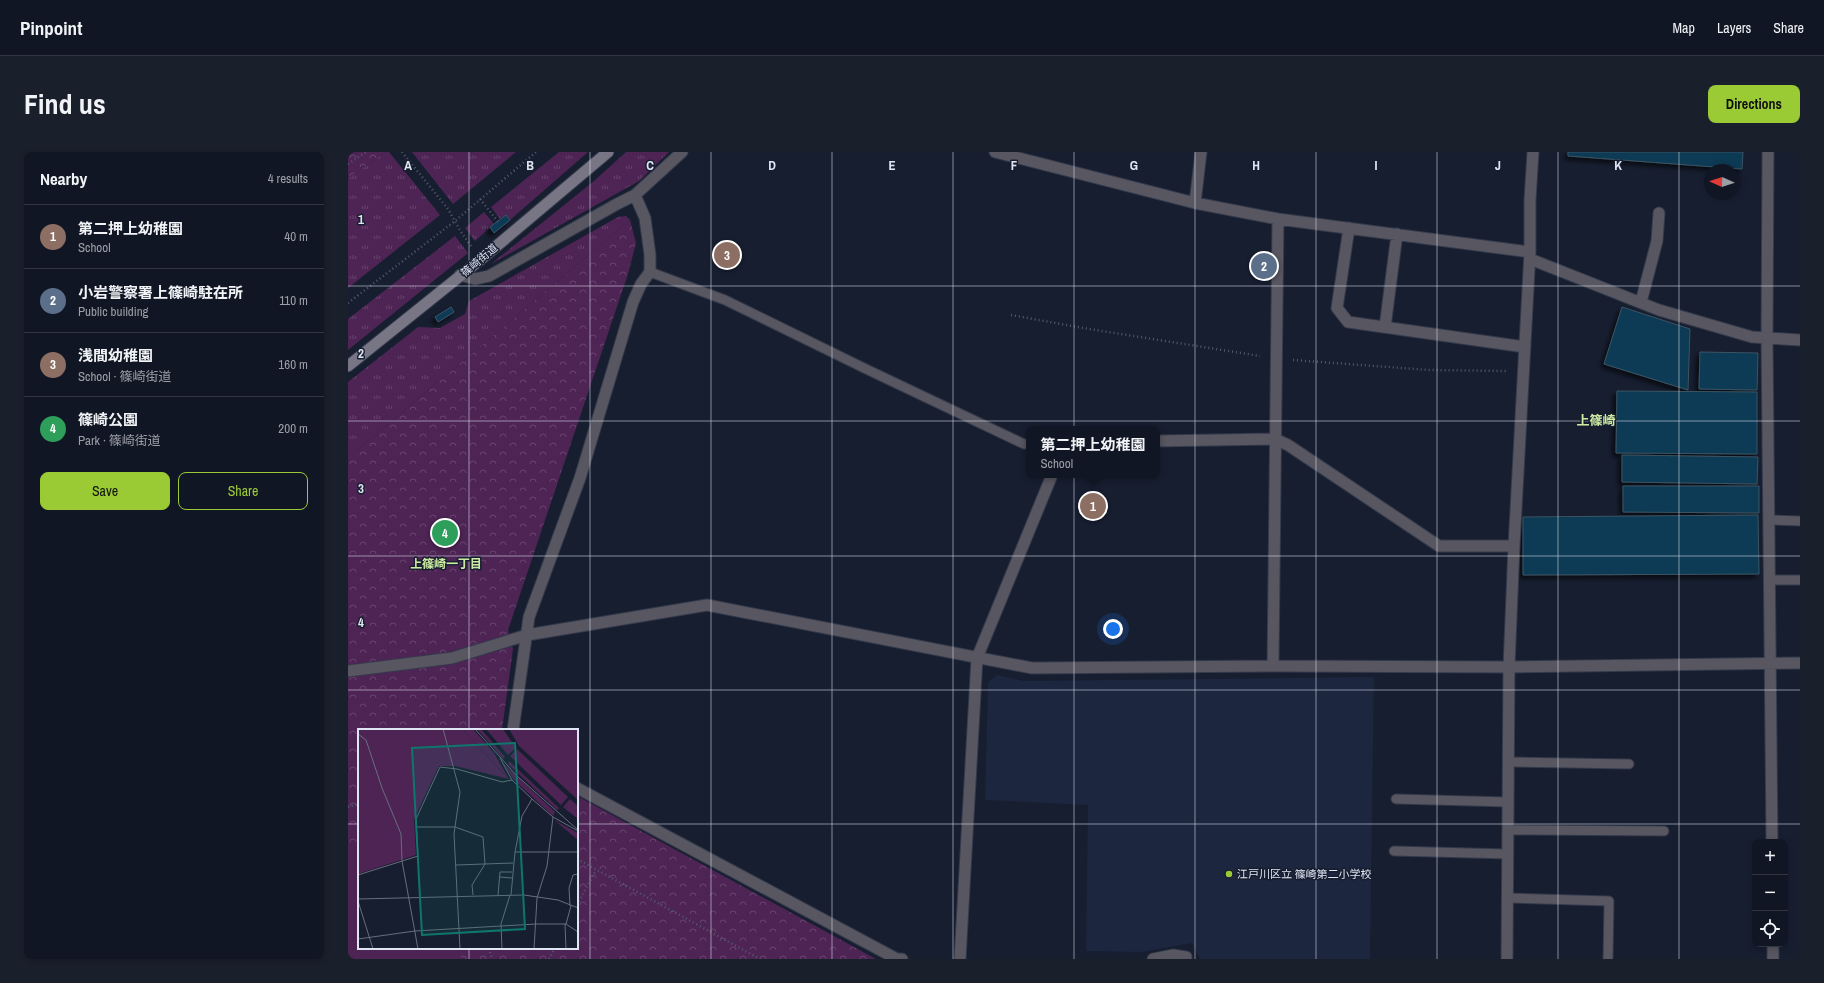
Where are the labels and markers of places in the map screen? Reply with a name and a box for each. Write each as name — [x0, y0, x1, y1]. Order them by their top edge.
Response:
pin: 3 — [714, 240, 740, 270]
pin: 2 — [1251, 251, 1277, 281]
pin: 1 — [1080, 491, 1106, 521]
pin: 4 — [432, 518, 458, 548]
place label: 江戸川区立 篠崎第二小学校 — [1237, 867, 1372, 881]
marker: 江戸川区立 篠崎第二小学校 — [1224, 869, 1234, 879]

